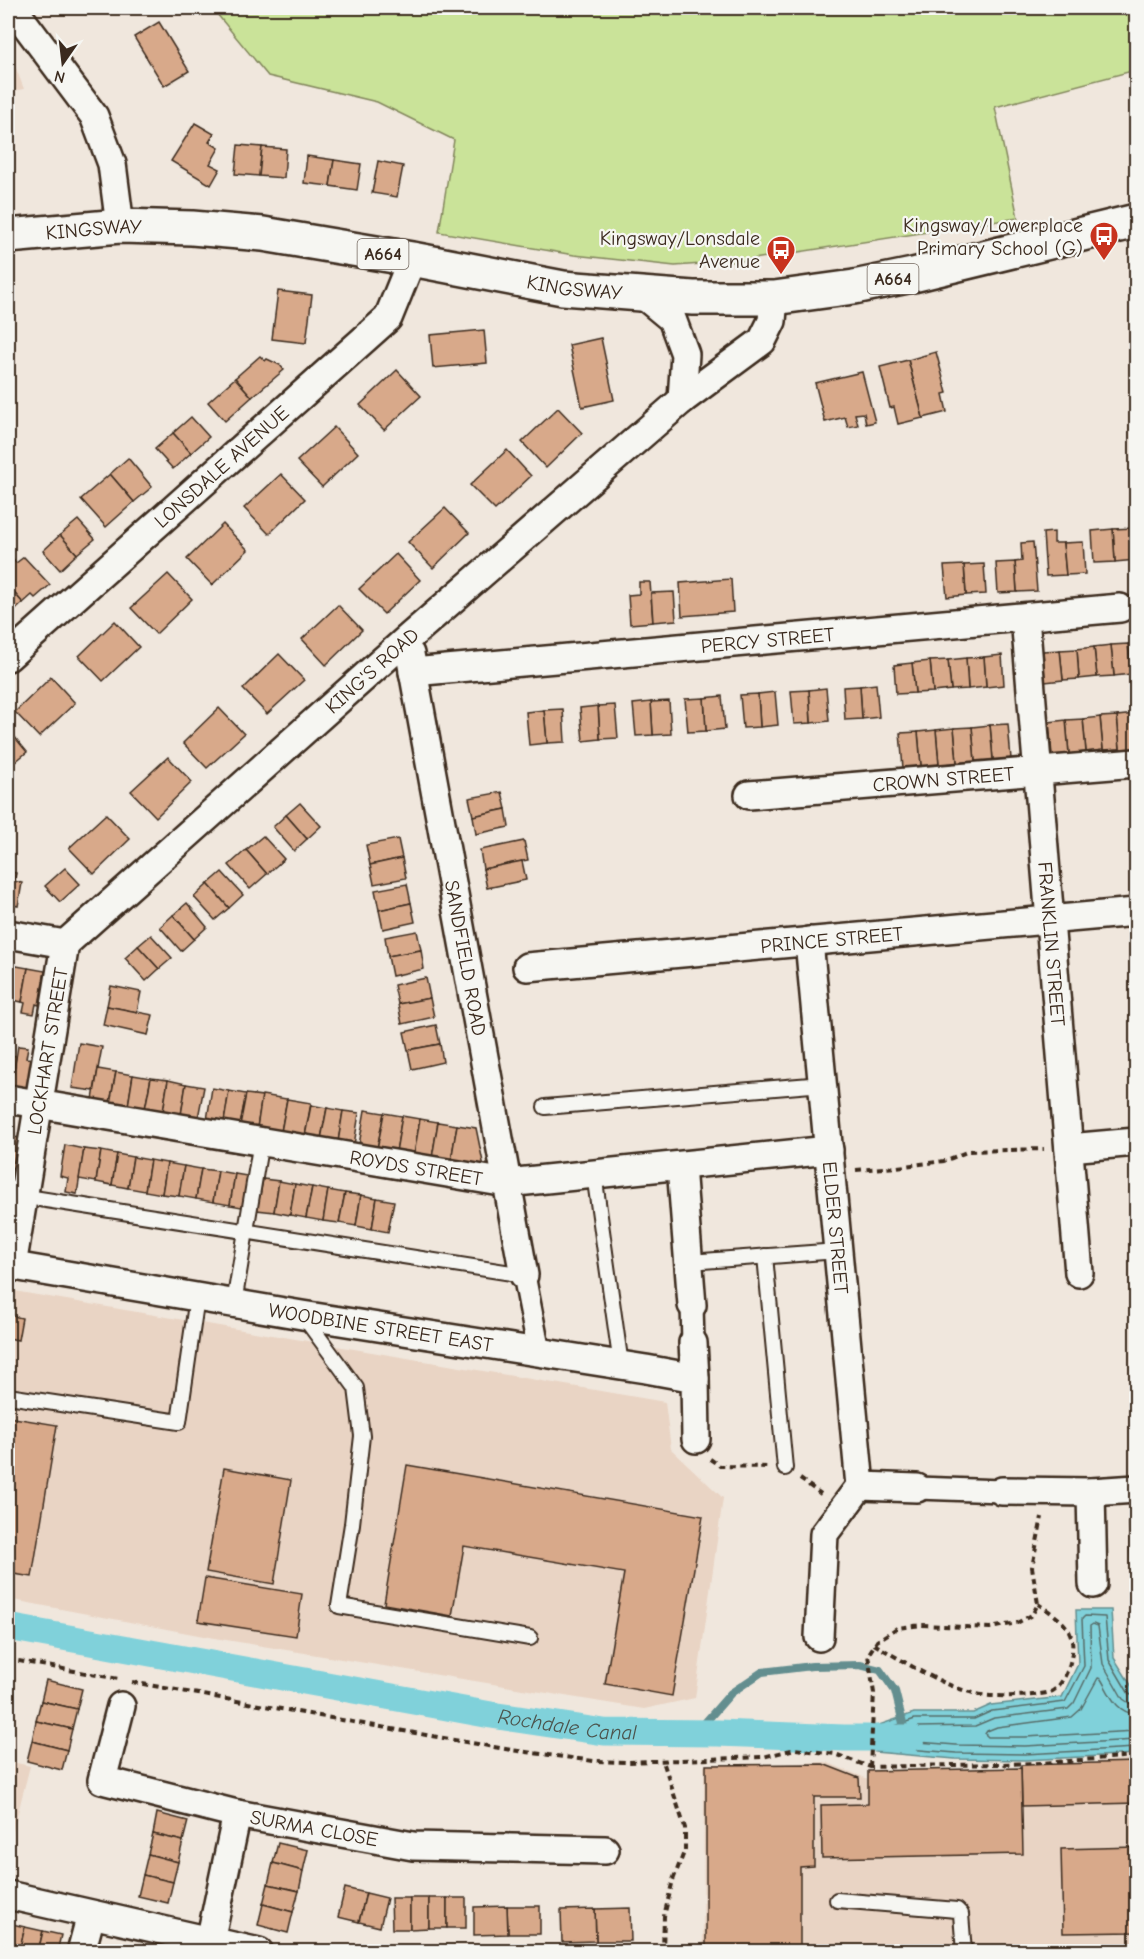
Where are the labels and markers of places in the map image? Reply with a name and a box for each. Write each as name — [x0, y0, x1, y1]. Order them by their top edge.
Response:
place label: Kingsway/Lowerplace Primary School (G) — [903, 214, 1083, 260]
bus stop icon: Kingsway/Lowerplace Primary School (G) — [1088, 220, 1120, 262]
place label: Kingsway/Lonsdale Avenue — [600, 227, 760, 273]
bus stop icon: Kingsway/Lonsdale Avenue — [765, 234, 797, 276]

